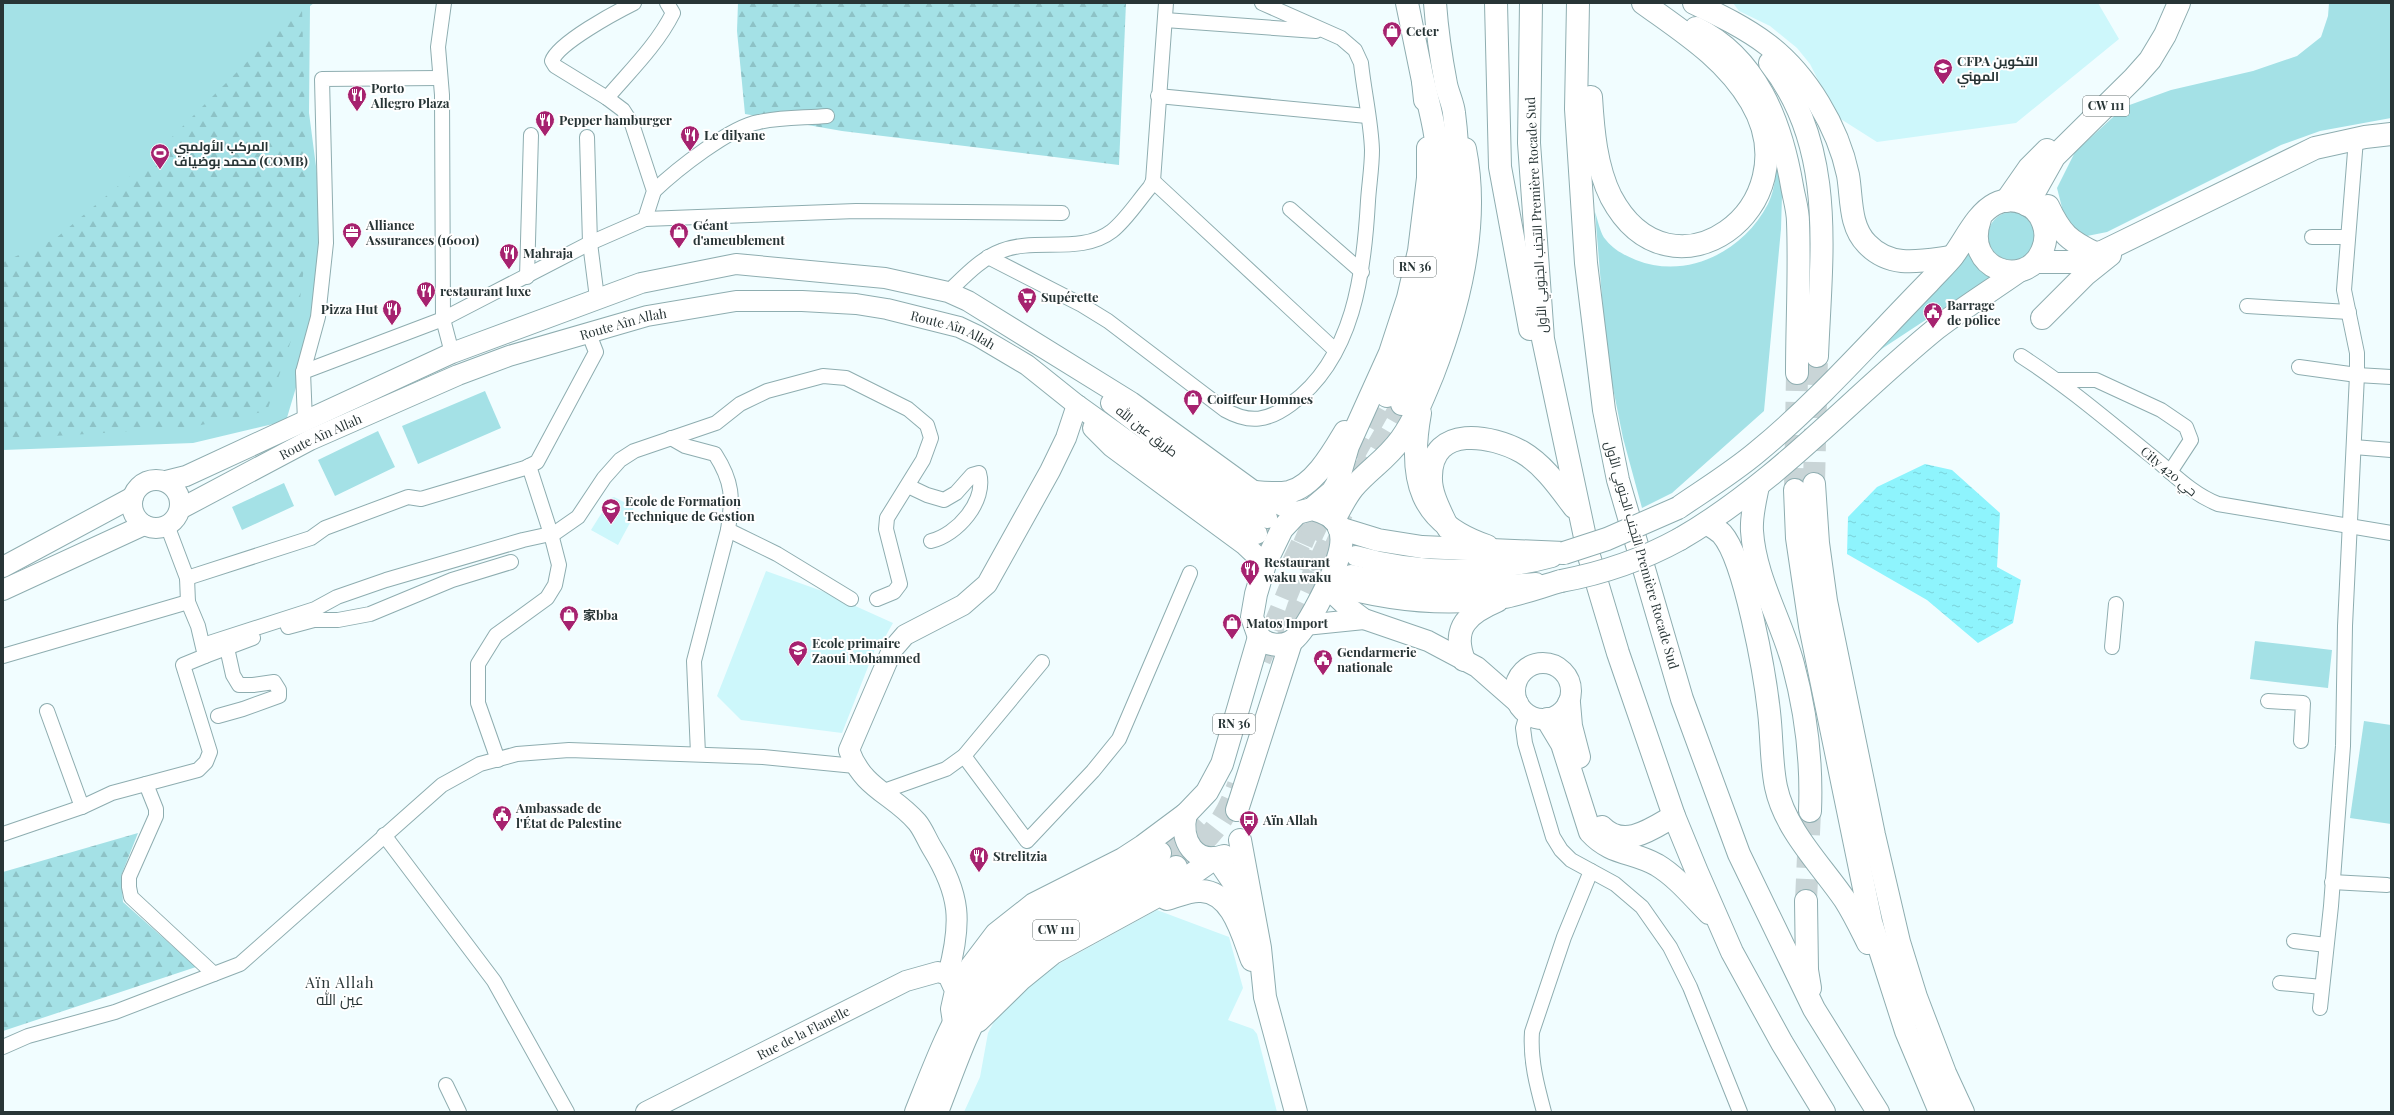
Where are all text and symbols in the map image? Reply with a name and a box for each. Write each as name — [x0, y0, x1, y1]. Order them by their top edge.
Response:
shop icon: Ceter — [1381, 20, 1403, 48]
place label: Ceter — [1406, 22, 1439, 39]
place label: CFPA التكوين المهني — [1957, 52, 2038, 88]
school or university icon: CFPA التكوين المهني — [1932, 57, 1954, 85]
place label: Porto Allegro Plaza — [370, 79, 450, 111]
restaurant icon: Porto Allegro Plaza — [346, 84, 368, 112]
street label: التجنب الجنوبي الأول Première Rocade Sud — [1521, 96, 1553, 334]
road number: CW 111 — [2083, 96, 2129, 116]
restaurant icon: Pepper hamburger — [534, 109, 556, 137]
place label: Pepper hamburger — [559, 111, 672, 128]
restaurant icon: Le dilyane — [679, 124, 701, 152]
place label: Le dilyane — [704, 126, 766, 143]
place label: المركب الأولمبي محمد بوضياف (COMB) — [174, 137, 308, 170]
sports icon: المركب الأولمبي محمد بوضياف (COMB) — [149, 142, 171, 170]
place label: Alliance Assurances (16001) — [365, 216, 479, 248]
place label: Géant d'ameublement — [693, 216, 785, 248]
office icon: Alliance Assurances (16001) — [341, 221, 363, 249]
shop icon: Géant d'ameublement — [668, 221, 690, 249]
restaurant icon: Mahraja — [498, 242, 520, 270]
place label: Mahraja — [523, 244, 573, 261]
road number: RN 36 — [1394, 257, 1436, 277]
restaurant icon: restaurant luxe — [415, 280, 437, 308]
place label: restaurant luxe — [440, 282, 531, 299]
supermarket icon: Supérette — [1016, 286, 1038, 314]
place label: Supérette — [1041, 288, 1099, 305]
place label: Barrage de police — [1947, 296, 2001, 328]
restaurant icon: Pizza Hut — [381, 298, 403, 326]
place label: Pizza Hut — [321, 300, 378, 317]
public building icon: Barrage de police — [1922, 301, 1944, 329]
street label: Route Aîn Allah — [578, 304, 668, 343]
street label: Route Aîn Allah — [909, 306, 999, 353]
shop icon: Coiffeur Hommes — [1182, 388, 1204, 416]
place label: Coiffeur Hommes — [1207, 390, 1313, 407]
street label: طريق عين الله — [1113, 401, 1182, 460]
street label: Route Aîn Allah — [276, 409, 364, 463]
street label: التجنب الجنوبي الأول Première Rocade Sud — [1599, 439, 1683, 672]
street label: City 420 حي — [2136, 442, 2201, 502]
place label: Ecole de Formation Technique de Gestion — [625, 492, 755, 524]
school or university icon: Ecole de Formation Technique de Gestion — [600, 497, 622, 525]
place label: Restaurant waku waku — [1263, 553, 1331, 585]
restaurant icon: Restaurant waku waku — [1239, 558, 1261, 586]
shop icon: 家bba — [558, 604, 580, 632]
place label: 家bba — [583, 606, 618, 623]
shop icon: Matos Import — [1221, 612, 1243, 640]
place label: Matos Import — [1246, 614, 1328, 631]
place label: Ecole primaire Zaoui Mohammed — [812, 634, 921, 666]
school or university icon: Ecole primaire Zaoui Mohammed — [787, 639, 809, 667]
place label: Gendarmerie nationale — [1337, 643, 1417, 675]
public building icon: Gendarmerie nationale — [1312, 648, 1334, 676]
road number: RN 36 — [1213, 714, 1255, 734]
place label: Ambassade de l'État de Palestine — [515, 799, 622, 831]
public building icon: Ambassade de l'État de Palestine — [491, 804, 513, 832]
bus stop icon: Aïn Allah — [1238, 809, 1260, 837]
place label: Aïn Allah — [1262, 811, 1318, 828]
restaurant icon: Strelitzia — [968, 845, 990, 873]
place label: Strelitzia — [993, 847, 1048, 864]
road number: CW 111 — [1033, 920, 1079, 940]
district label: Aïn Allah عين الله — [304, 972, 375, 1010]
street label: Rue de la Flanelle — [754, 1002, 853, 1063]

